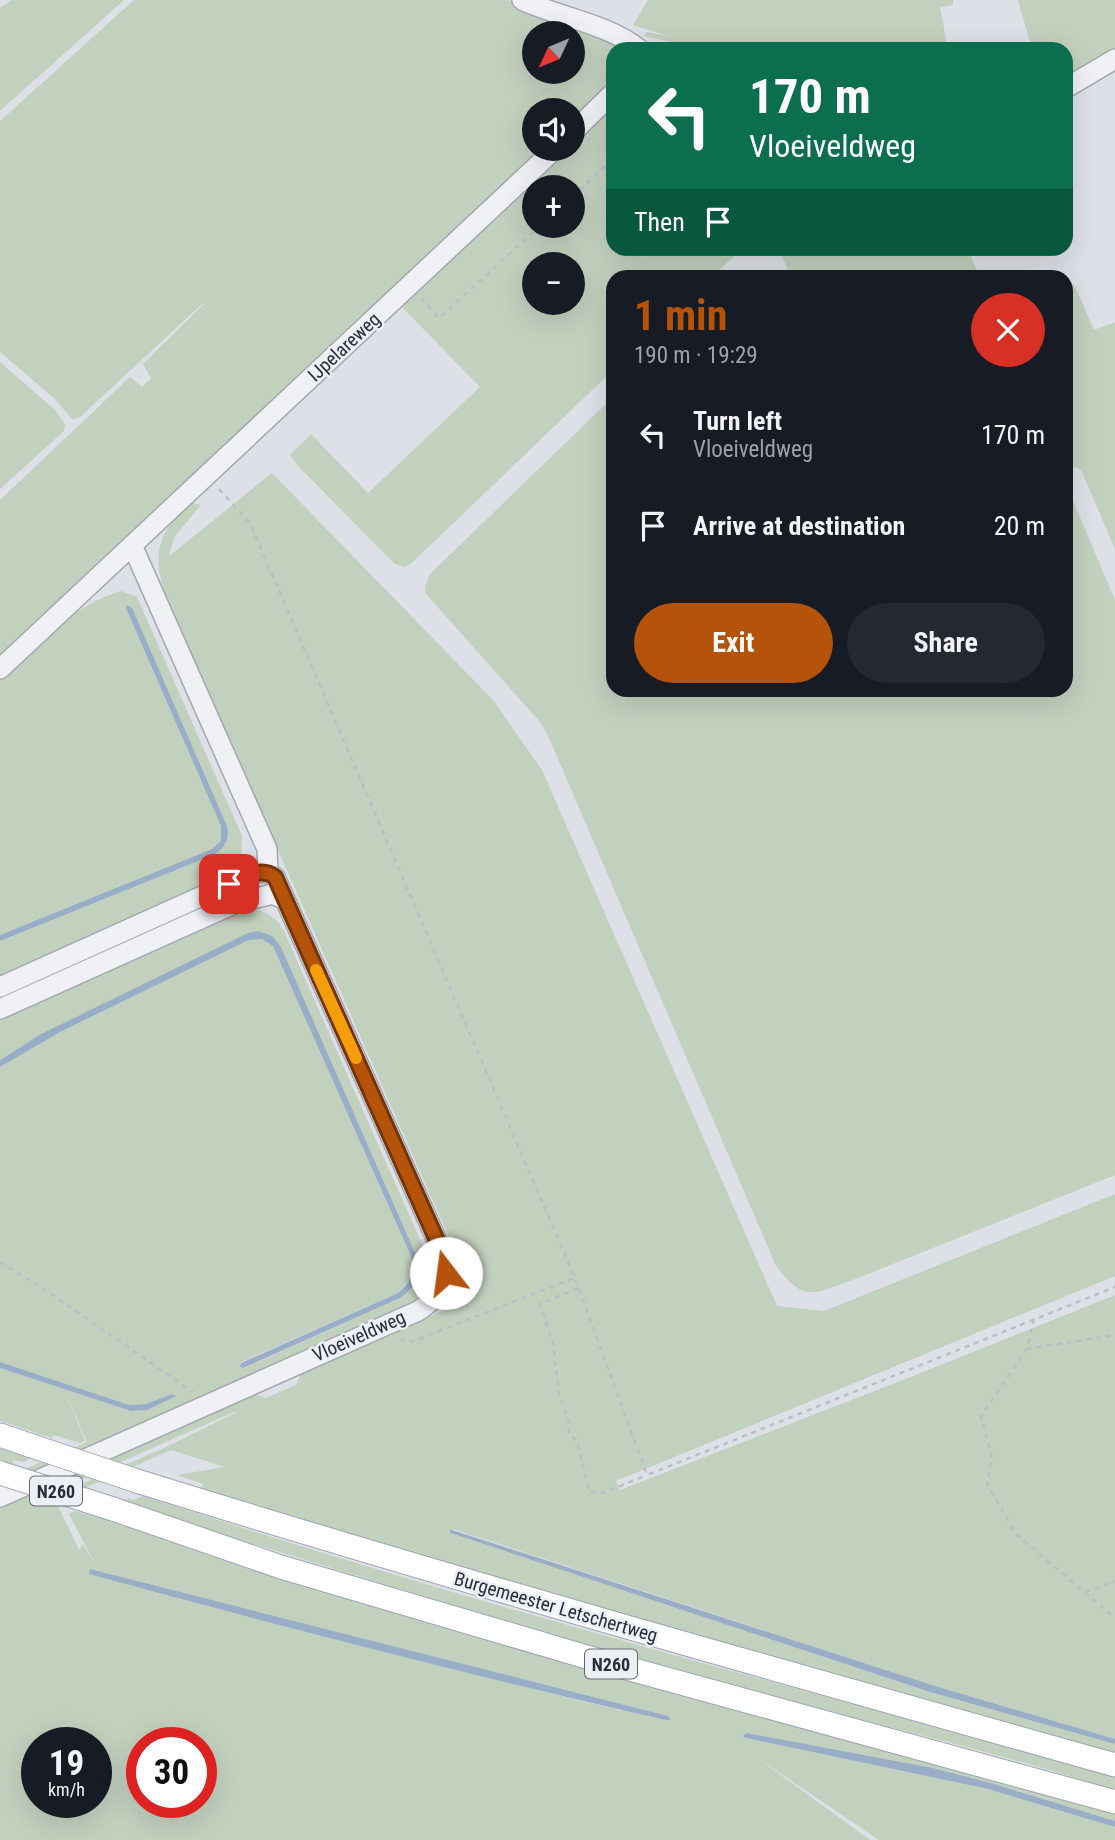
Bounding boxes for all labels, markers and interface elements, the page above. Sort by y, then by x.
north arrow [522,21,584,84]
map controls [522,21,585,315]
text: 170 m [749,68,871,125]
icon: left [634,70,725,161]
button: sound [522,98,585,161]
text: Vloeiveldweg [749,127,916,165]
button: + [522,175,585,238]
icon: arrive [699,203,737,241]
text: Then [634,207,685,237]
button: − [522,252,585,315]
text: 1 min [634,291,727,340]
button: close [971,293,1045,367]
street label: IJpelareweg [303,308,385,386]
text: 190 m · 19:29 [634,342,758,369]
text: Turn left [693,406,782,436]
icon: left [634,416,672,454]
text: 170 m [981,420,1045,450]
text: Vloeiveldweg [693,436,813,463]
icon: arrive [634,507,672,545]
text: Arrive at destination [693,511,905,541]
text: 20 m [994,511,1045,541]
button: Exit [634,603,833,683]
button: Share [847,603,1045,683]
pin [199,854,259,914]
icon: arrive [210,865,248,903]
position arrow [409,1236,483,1310]
street label: Vloeiveldweg [309,1305,409,1367]
road number: N260 [30,1476,82,1506]
street label: Burgemeester Letschertweg [452,1567,660,1647]
road number: N260 [585,1650,637,1679]
speed limit sign: 30 [126,1727,217,1818]
text: 19 [49,1743,84,1784]
text: km/h [48,1779,85,1800]

